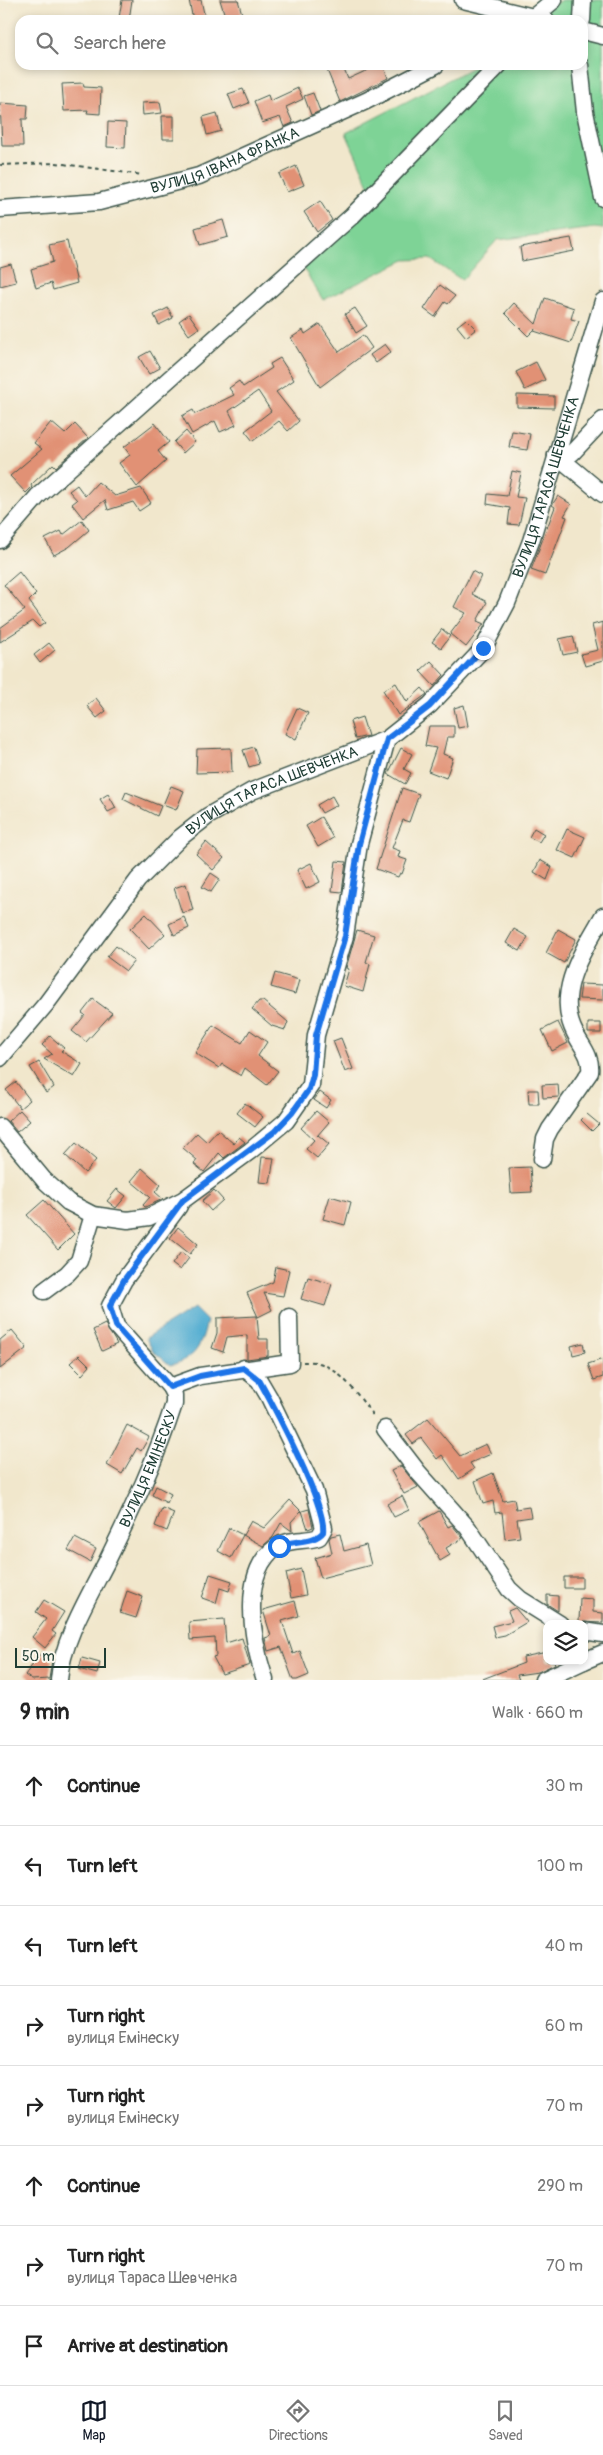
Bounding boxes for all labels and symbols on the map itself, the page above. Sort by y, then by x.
street label: ВУЛИЦЯ ІВАНА ФРАНКА [148,123,302,198]
street label: ВУЛИЦЯ ТАРАСА ШЕВЧЕНКА [508,394,583,580]
route end [472,637,495,660]
street label: ВУЛИЦЯ ТАРАСА ШЕВЧЕНКА [182,742,361,839]
street label: ВУЛИЦЯ ЕМІНЕСКУ [115,1408,181,1531]
route start [268,1535,291,1558]
scale bar [15,1645,106,1668]

